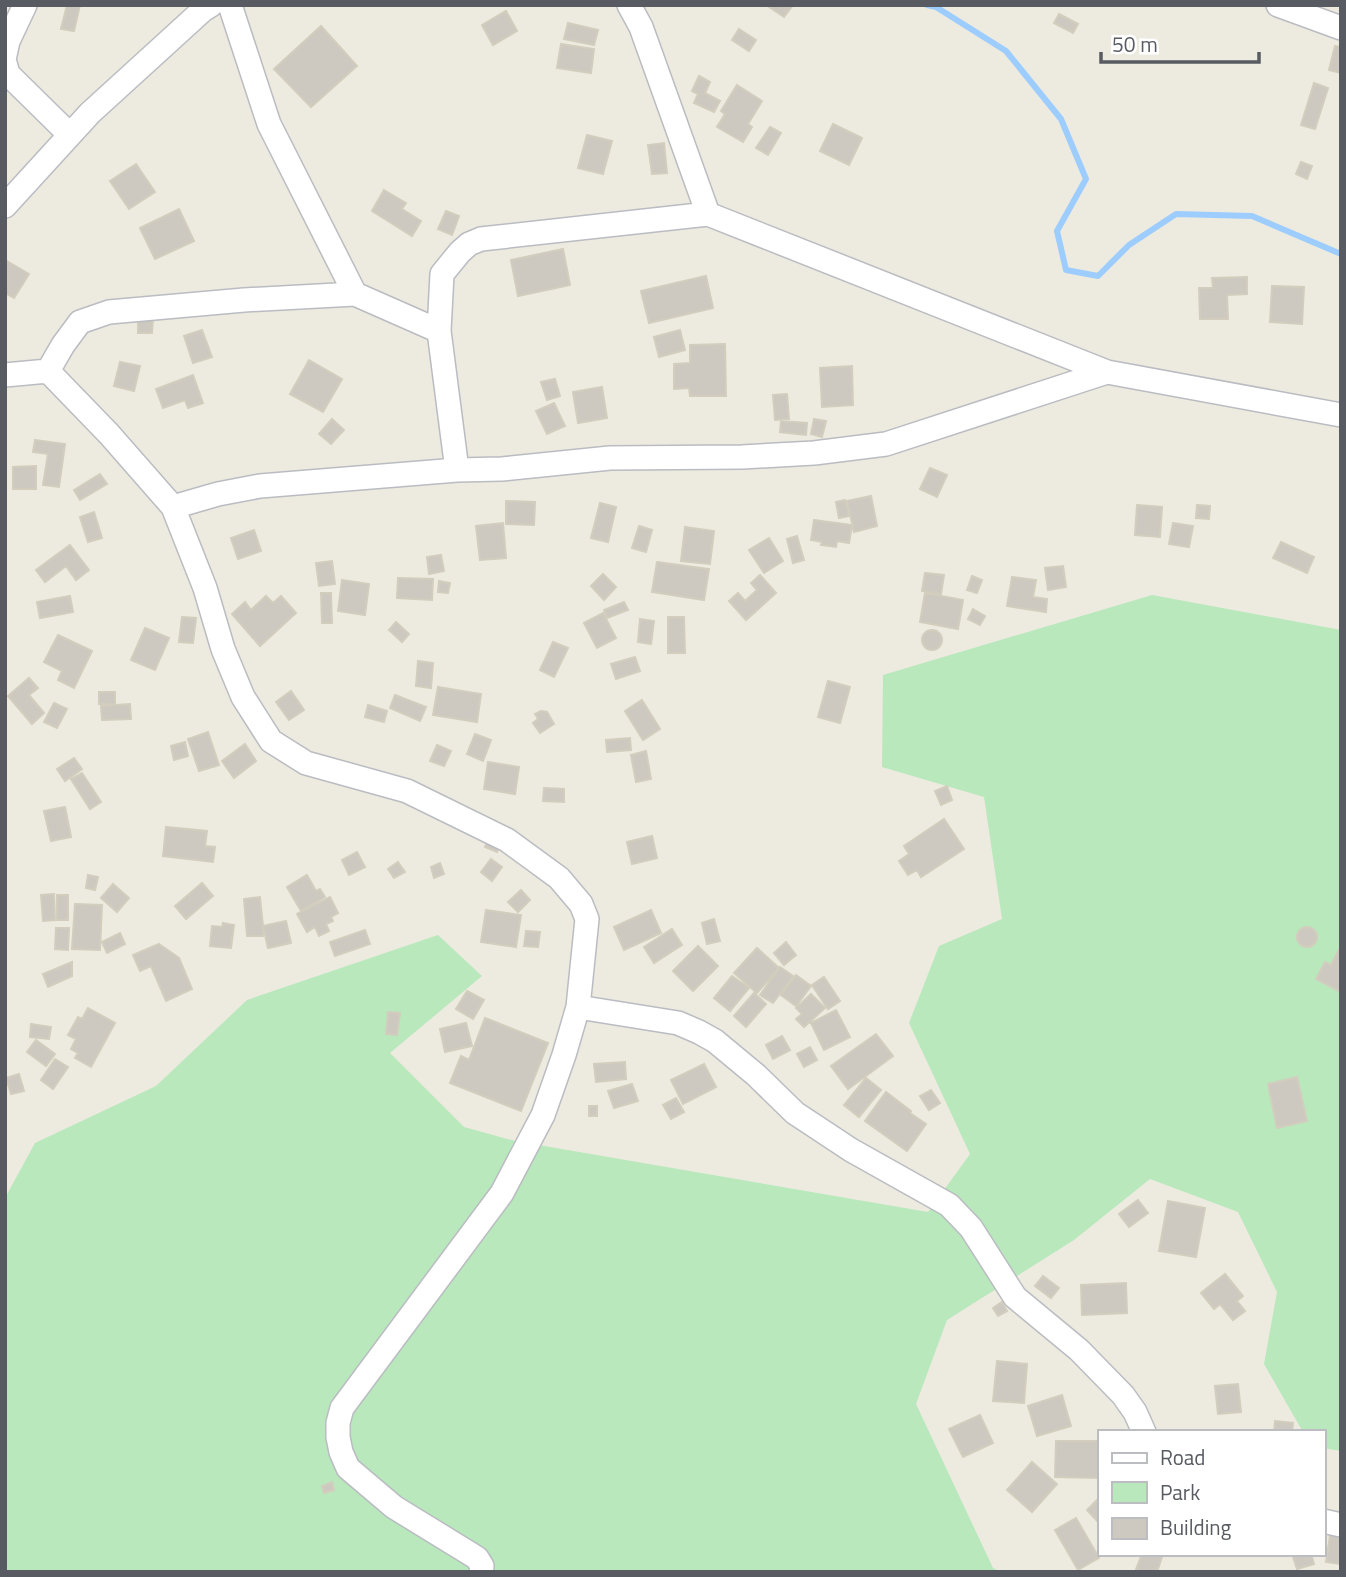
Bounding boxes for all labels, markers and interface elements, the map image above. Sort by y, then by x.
scale bar [1101,21,1258,65]
text: 50 m [1112,28,1158,60]
legend [1098,1430,1325,1556]
text: Road [1160,1441,1205,1473]
text: Park [1160,1476,1200,1508]
text: Building [1160,1511,1232,1543]

